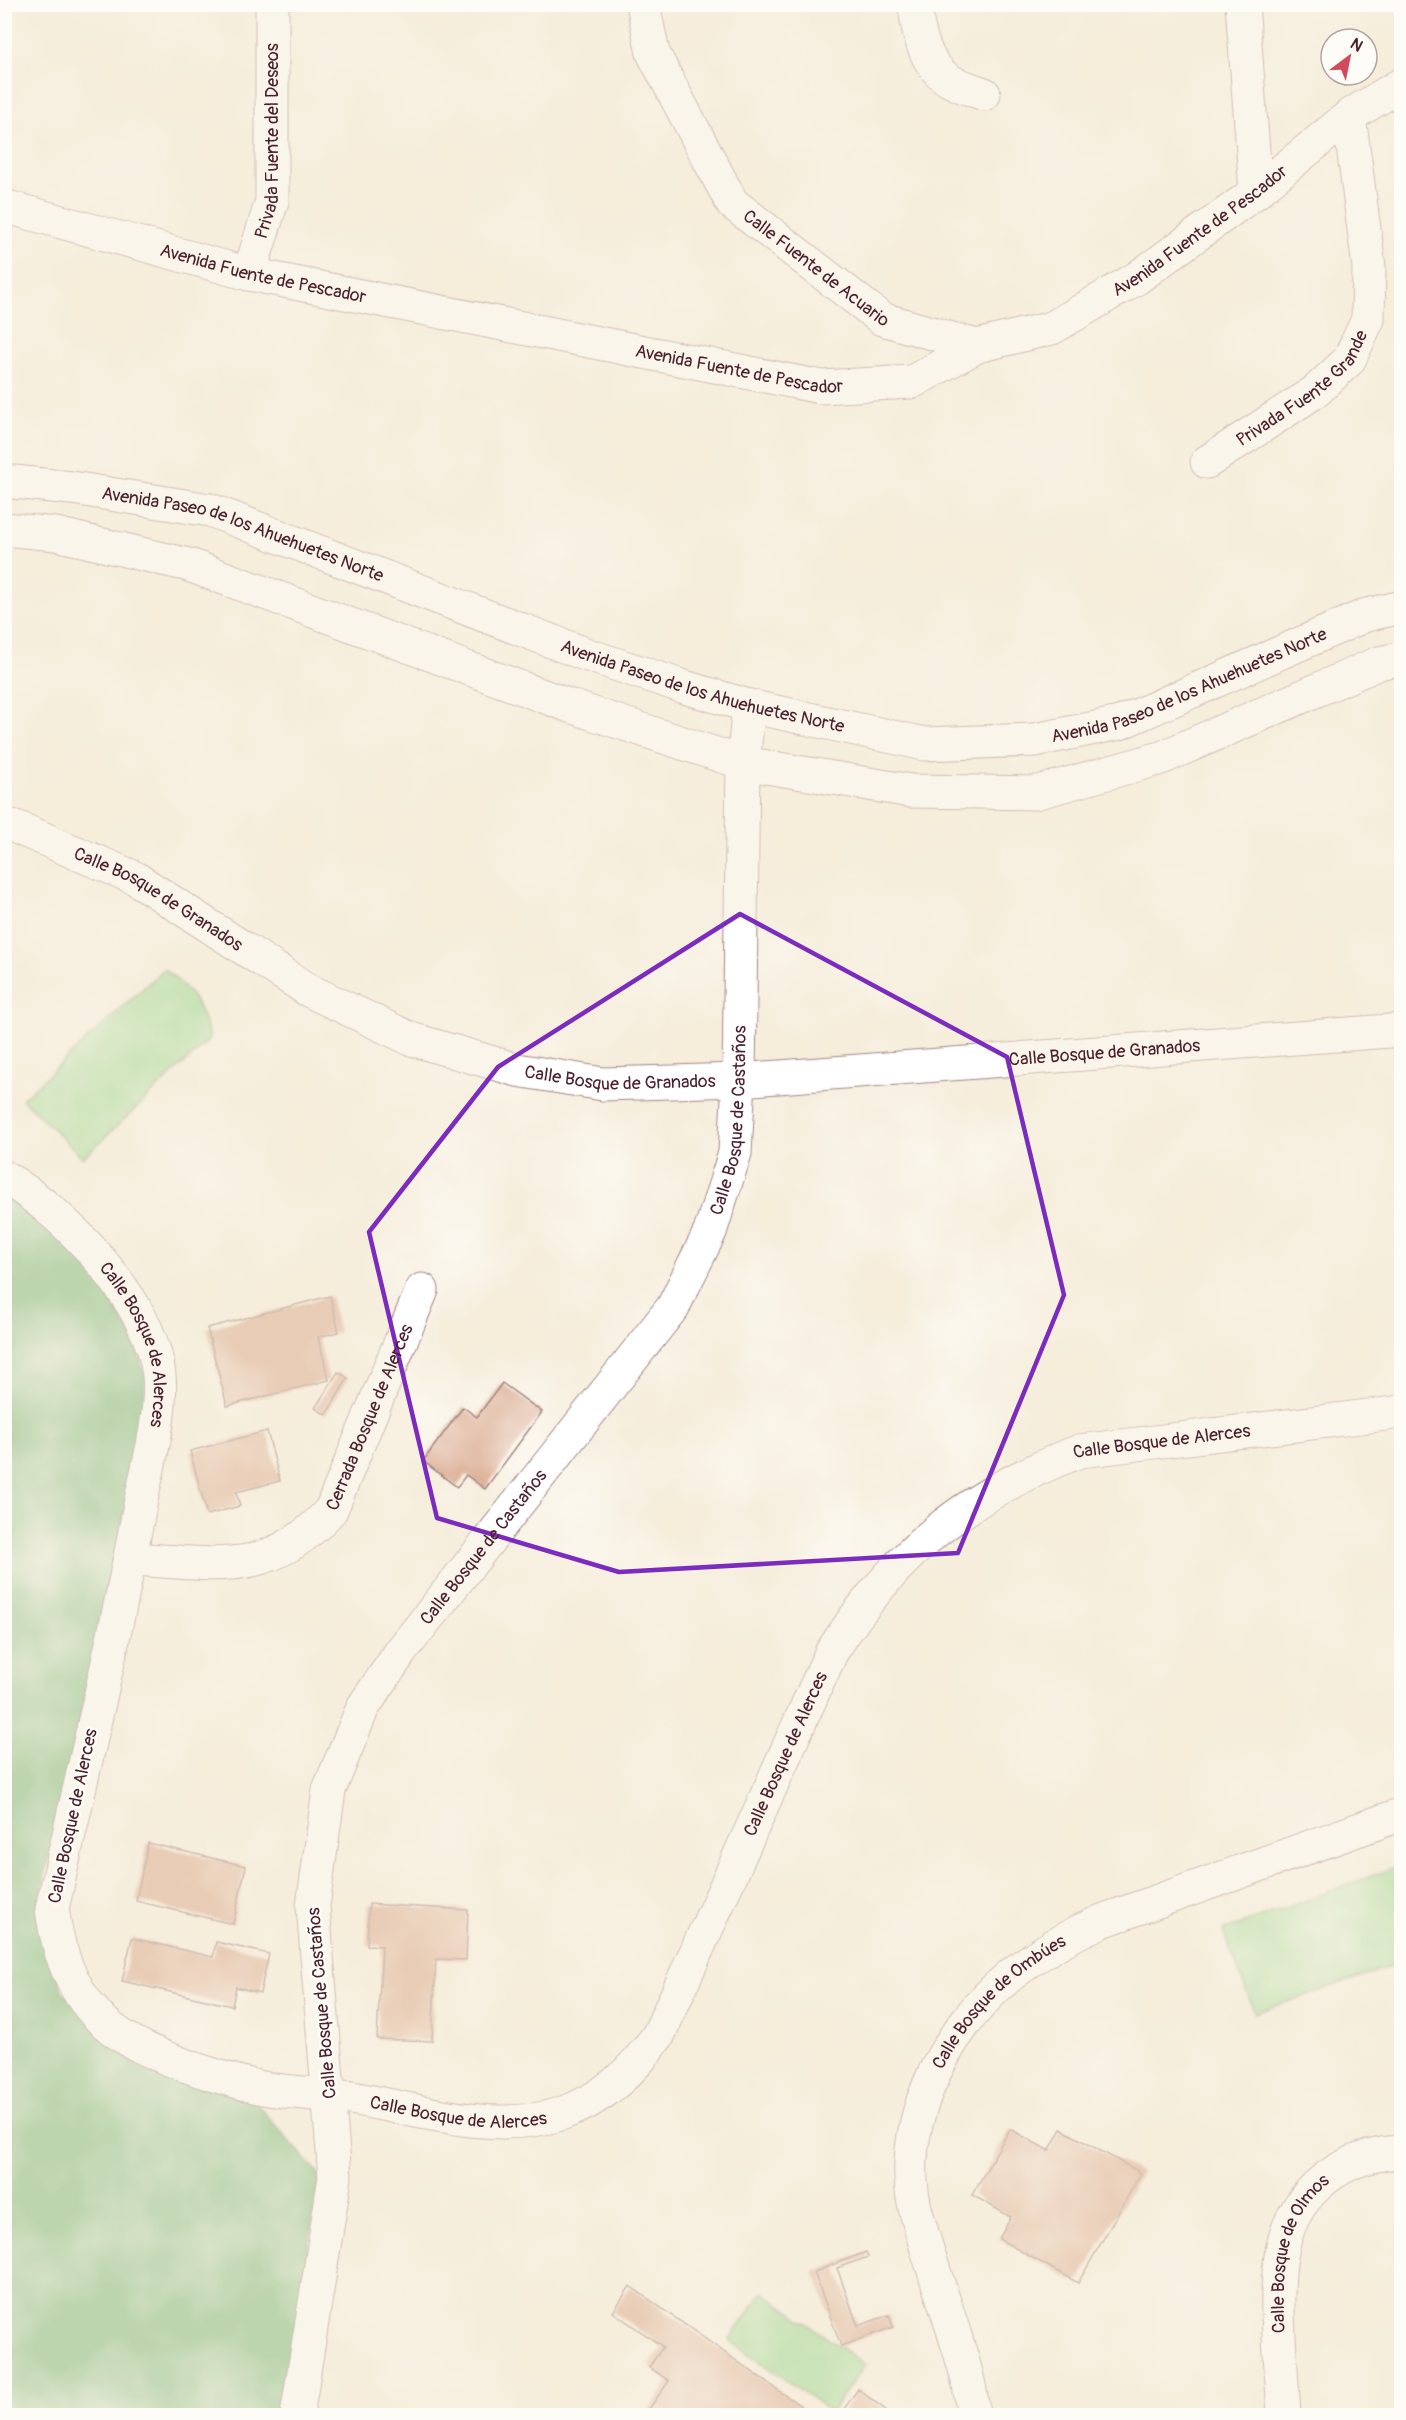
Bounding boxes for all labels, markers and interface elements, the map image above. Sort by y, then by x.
north arrow [1319,27,1379,87]
text: N [1347,34,1366,57]
street label: Privada Fuente del Deseos [249,43,284,242]
street label: Avenida Fuente de Pescador [1108,159,1292,302]
street label: Calle Fuente de Acuario [738,204,891,332]
street label: Avenida Fuente de Pescador [158,238,369,309]
street label: Privada Fuente Grande [1232,326,1373,451]
street label: Avenida Fuente de Pescador [634,339,844,399]
street label: Avenida Paseo de los Ahuehuetes Norte [100,481,387,587]
street label: Avenida Paseo de los Ahuehuetes Norte [1049,622,1330,748]
street label: Avenida Paseo de los Ahuehuetes Norte [557,634,847,738]
street label: Calle Bosque de Granados [70,842,247,956]
street label: Calle Bosque de Castaños [705,1025,751,1218]
street label: Calle Bosque de Granados [1008,1034,1201,1071]
street label: Calle Bosque de Granados [523,1060,716,1096]
street label: Calle Bosque de Alerces [95,1257,171,1429]
street label: Cerrada Bosque de Alerces [321,1320,418,1514]
street label: Calle Bosque de Alerces [1069,1419,1252,1464]
street label: Calle Bosque de Castaños [415,1465,552,1630]
street label: Calle Bosque de Alerces [738,1668,833,1840]
street label: Calle Bosque de Alerces [43,1727,103,1905]
street label: Calle Bosque de Castaños [302,1906,342,2100]
street label: Calle Bosque de Ombúes [927,1929,1070,2073]
street label: Calle Bosque de Alerces [368,2090,549,2134]
street label: Calle Bosque de Olmos [1266,2169,1334,2334]

